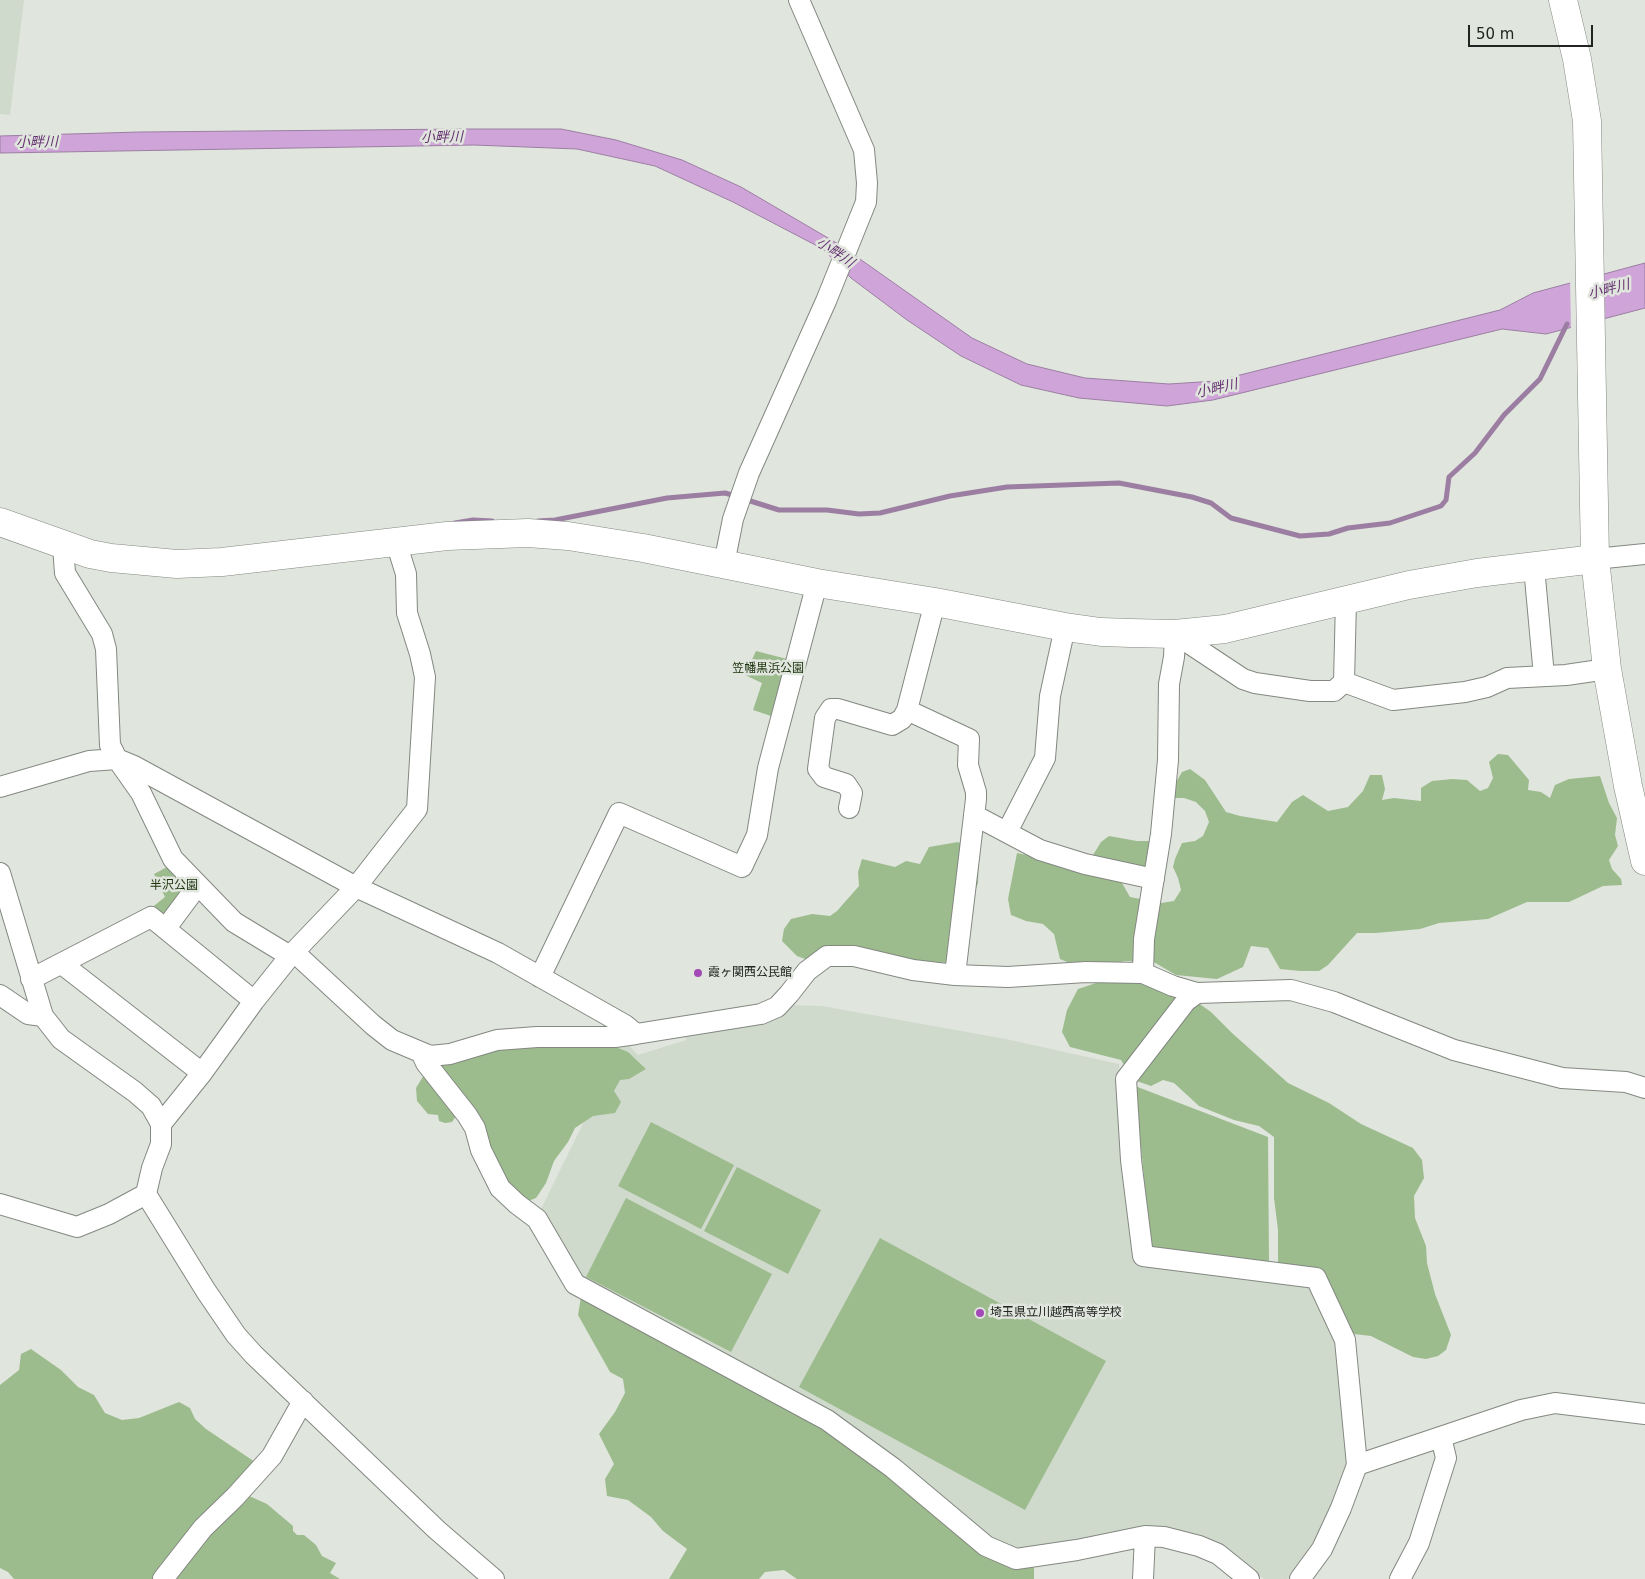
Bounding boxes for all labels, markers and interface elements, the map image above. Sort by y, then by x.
scale bar [1470,15,1595,47]
text: 50 m [1476,25,1514,43]
water label: 小畔川 [421,129,463,147]
water label: 小畔川 [16,134,58,152]
water label: 小畔川 [813,234,857,272]
water label: 小畔川 [1587,277,1631,303]
water label: 小畔川 [1195,376,1239,402]
park label: 笠幡黒浜公園 [732,662,804,676]
park label: 半沢公園 [150,879,198,893]
place label: 霞ヶ関西公民館 [708,966,792,980]
marker: 霞ヶ関西公民館 [692,967,704,979]
place label: 埼玉県立川越西高等学校 [990,1306,1122,1320]
marker: 埼玉県立川越西高等学校 [974,1307,986,1319]

